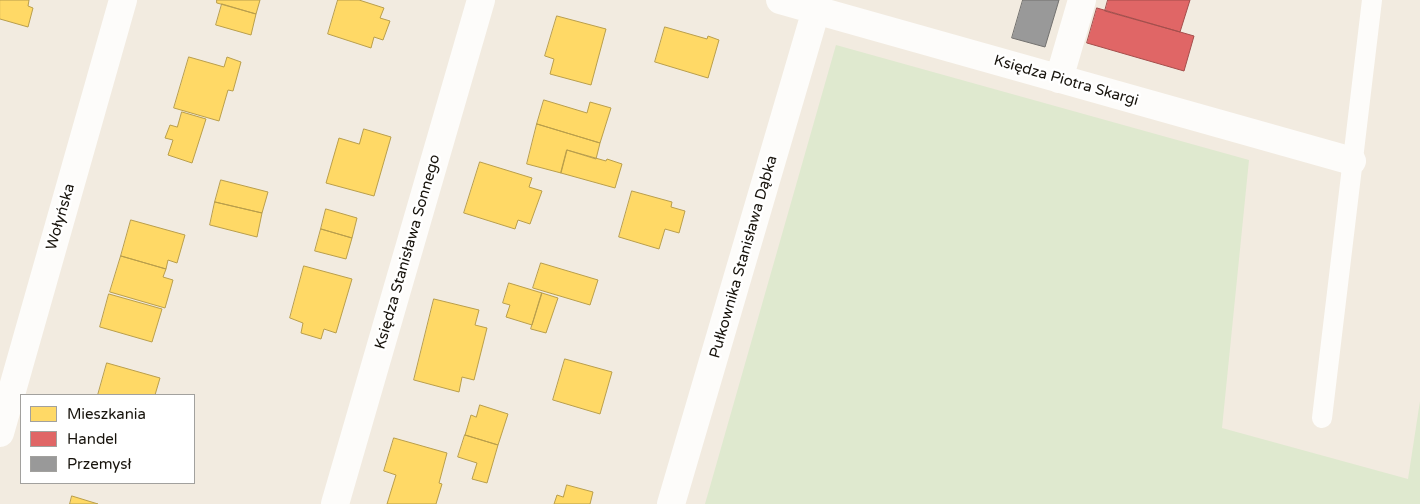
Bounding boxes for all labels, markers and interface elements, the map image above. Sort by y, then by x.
street label: Księdza Piotra Skargi [992,52,1140,110]
street label: Księdza Stanisława Sonnego [372,152,444,352]
street label: Pułkownika Stanisława Dąbka [706,154,782,360]
street label: Wołyńska [43,182,79,252]
legend [20,394,195,484]
text: Mieszkania [67,405,146,423]
text: Handel [67,430,118,448]
text: Przemysł [67,455,131,473]

